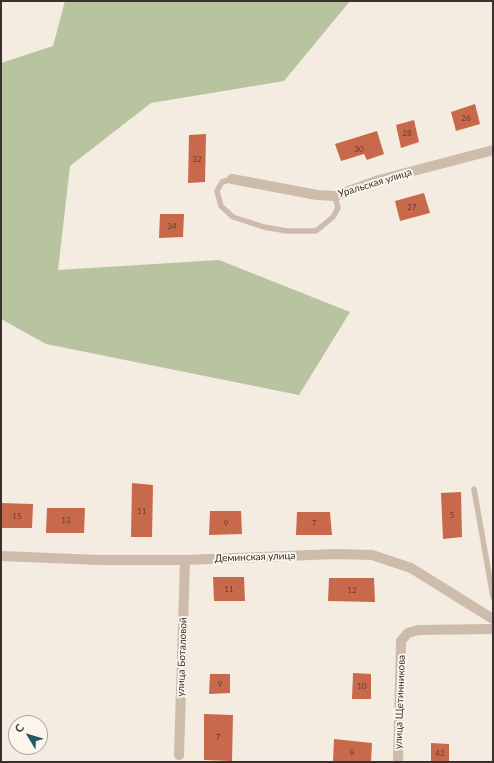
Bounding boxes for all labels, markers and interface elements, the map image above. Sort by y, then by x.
house number: 26 [461,113,471,123]
house number: 28 [402,128,412,138]
house number: 30 [354,144,364,154]
house number: 32 [192,154,202,164]
street label: Уральская улица [337,166,413,200]
house number: 27 [407,202,417,212]
house number: 34 [167,221,177,231]
house number: 11 [137,506,147,516]
house number: 5 [450,510,454,520]
house number: 15 [12,511,22,521]
house number: 13 [61,515,71,525]
house number: 9 [224,518,228,528]
house number: 7 [312,518,316,528]
street label: Деминская улица [214,550,296,564]
house number: 11 [224,584,234,594]
house number: 12 [347,585,357,595]
street label: улица Боталовой [175,617,189,697]
street label: улица Щетинникова [392,655,408,749]
house number: 9 [218,679,222,689]
house number: 10 [357,681,367,691]
north arrow [8,715,48,755]
text: С [12,721,26,735]
house number: 7 [216,732,220,742]
house number: 8 [350,747,354,757]
house number: 42 [435,748,445,758]

